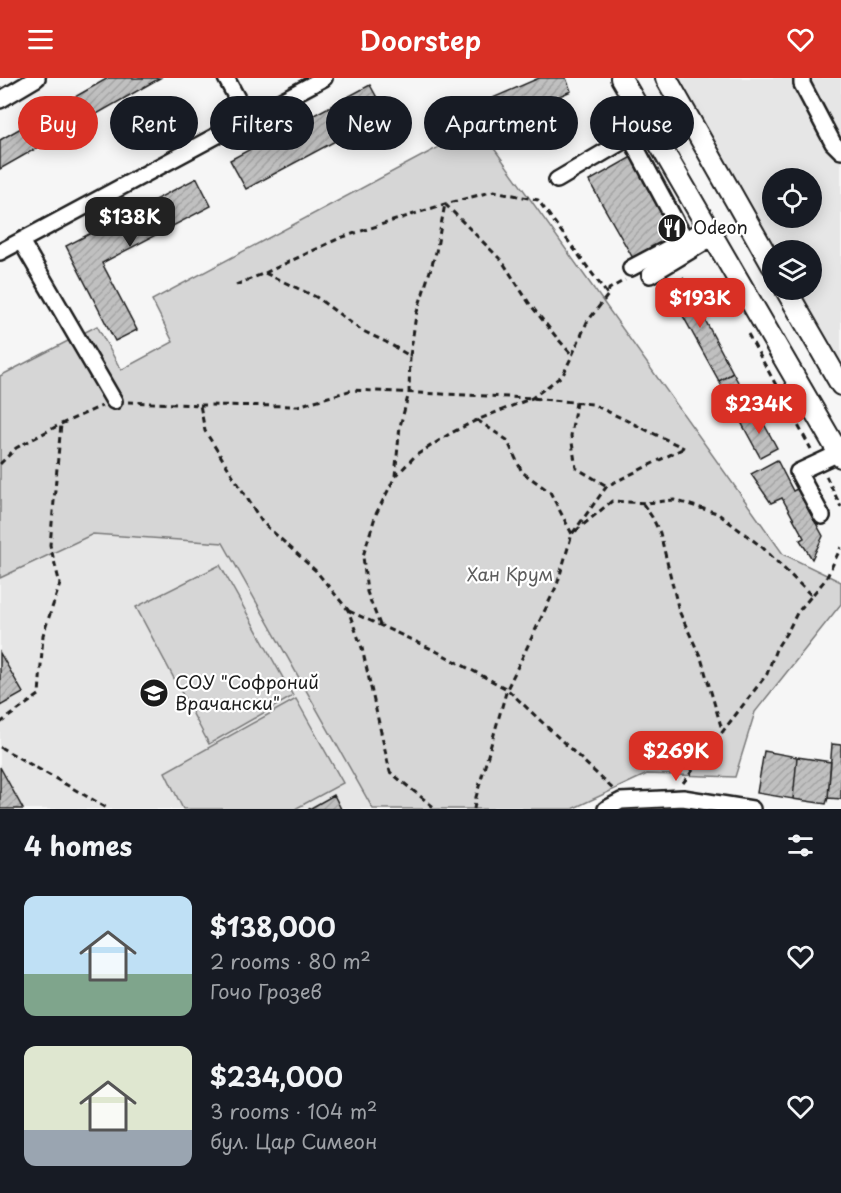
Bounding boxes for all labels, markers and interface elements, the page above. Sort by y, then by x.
text: Doorstep [360,19,481,60]
icon: menu [24,23,57,56]
icon: heart [784,23,817,56]
chip: Buy [18,96,98,150]
chip: Rent [110,96,198,150]
chip: Filters [210,96,314,150]
chip: New [326,96,412,150]
chip: Apartment [424,96,578,150]
chip: House [590,96,694,150]
map controls [762,168,822,300]
button: locate [762,168,822,228]
pin: $138K [88,197,172,248]
text: $138K [99,201,161,231]
restaurant icon: Odeon [656,212,688,244]
place label: Odeon [693,213,748,240]
button: layers [762,240,822,300]
pin: $193K [658,278,742,329]
text: $193K [669,282,731,312]
pin: $234K [717,384,801,435]
text: $234K [725,388,793,418]
park label: Хан Крум [467,560,553,587]
place label: СОУ "Софроний Врачански" [175,668,319,716]
school or university icon: СОУ "Софроний Врачански" [138,677,170,709]
pin: $269K [634,731,718,782]
text: $269K [643,735,709,765]
text: 4 homes [24,826,132,865]
icon: filters [784,829,817,862]
text: $138,000 [210,907,336,946]
icon: home [72,920,144,992]
icon: heart [784,940,817,973]
text: 2 rooms · 80 m² [210,946,371,976]
text: Гочо Грозев [210,976,322,1006]
text: $234,000 [210,1057,343,1096]
icon: home [72,1070,144,1142]
icon: heart [784,1090,817,1123]
text: 3 rooms · 104 m² [210,1096,377,1126]
text: бул. Цар Симеон [210,1126,377,1156]

